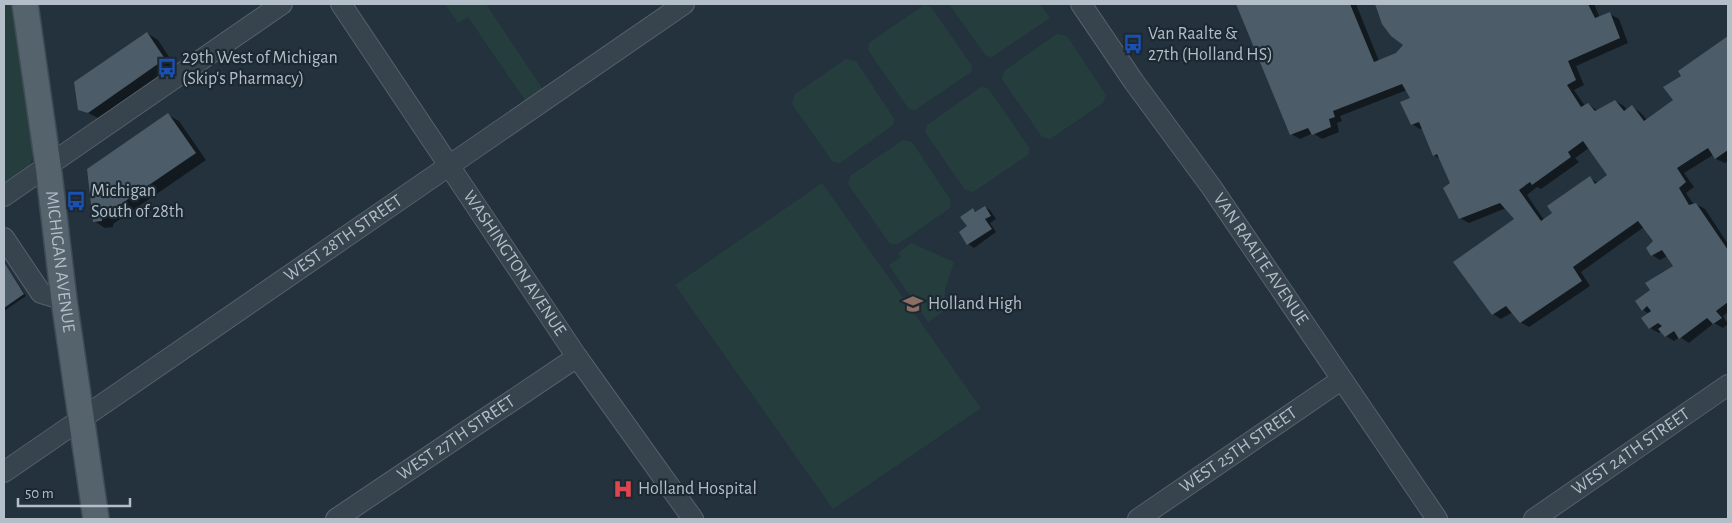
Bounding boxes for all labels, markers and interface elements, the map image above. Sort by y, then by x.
place label: Van Raalte & 27th (Holland HS) [1148,25,1273,64]
bus stop icon: Van Raalte & 27th (Holland HS) [1122,33,1144,55]
place label: 29th West of Michigan (Skip's Pharmacy) [182,49,338,88]
bus stop icon: 29th West of Michigan (Skip's Pharmacy) [156,57,178,79]
place label: Michigan South of 28th [91,182,184,221]
street label: WASHINGTON AVENUE [460,188,569,340]
street label: MICHIGAN AVENUE [42,190,78,334]
bus stop icon: Michigan South of 28th [65,190,87,212]
street label: VAN RAALTE AVENUE [1210,190,1311,328]
street label: WEST 28TH STREET [281,192,406,285]
school or university icon: Holland High [902,293,924,315]
place label: Holland High [928,295,1022,313]
street label: WEST 27TH STREET [394,392,519,484]
street label: WEST 25TH STREET [1177,404,1301,496]
street label: WEST 24TH STREET [1569,405,1694,499]
scale bar [18,476,130,508]
hospital icon: Holland Hospital [612,478,634,500]
place label: Holland Hospital [638,480,757,498]
text: 50 m [25,486,54,501]

